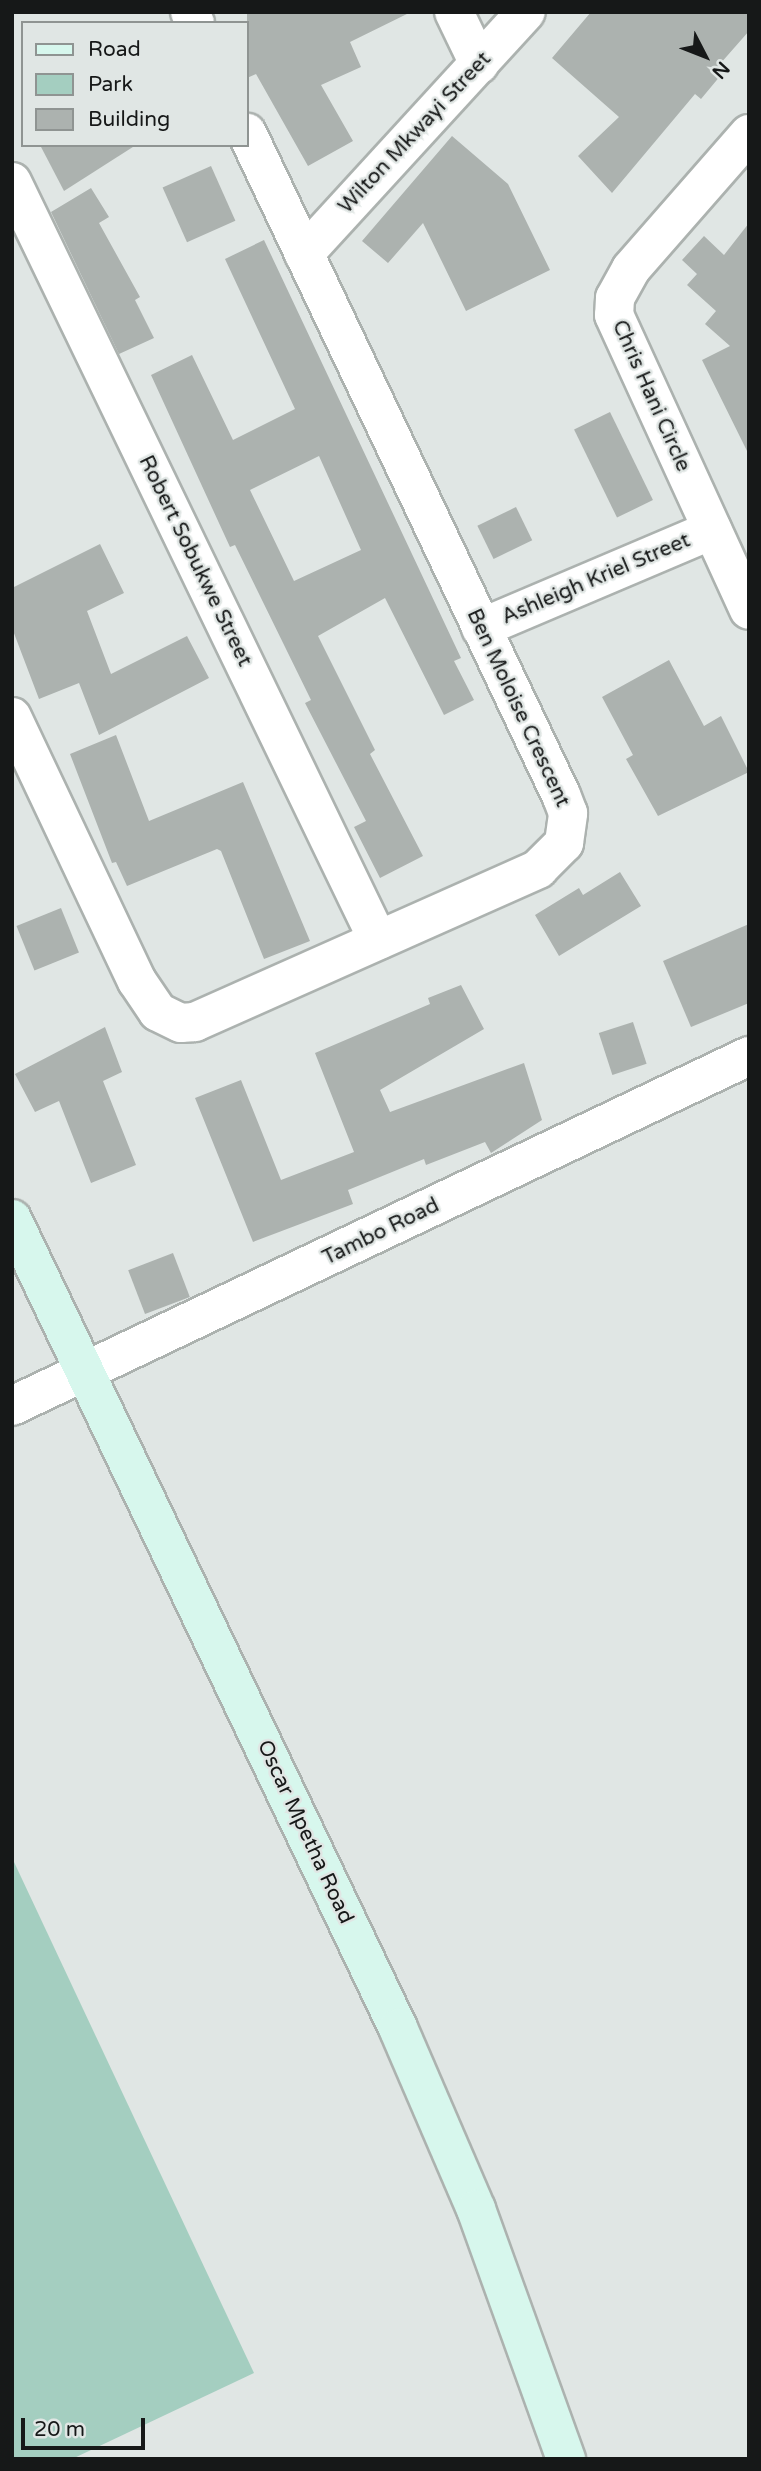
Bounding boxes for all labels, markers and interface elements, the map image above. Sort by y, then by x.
legend [21,21,248,147]
north arrow [670,21,740,91]
text: Road [88,37,141,62]
street label: Wilton Mkwayi Street [333,47,497,219]
text: N [707,57,734,83]
text: Park [88,72,133,97]
text: Building [88,107,170,132]
street label: Chris Hani Circle [606,316,696,476]
street label: Robert Sobukwe Street [133,451,257,671]
street label: Ashleigh Kriel Street [498,528,694,630]
street label: Ben Moloise Crescent [461,605,575,811]
street label: Tambo Road [319,1193,443,1271]
street label: Oscar Mpetha Road [251,1736,359,1928]
scale bar [24,2404,149,2448]
text: 20 m [34,2417,85,2442]

